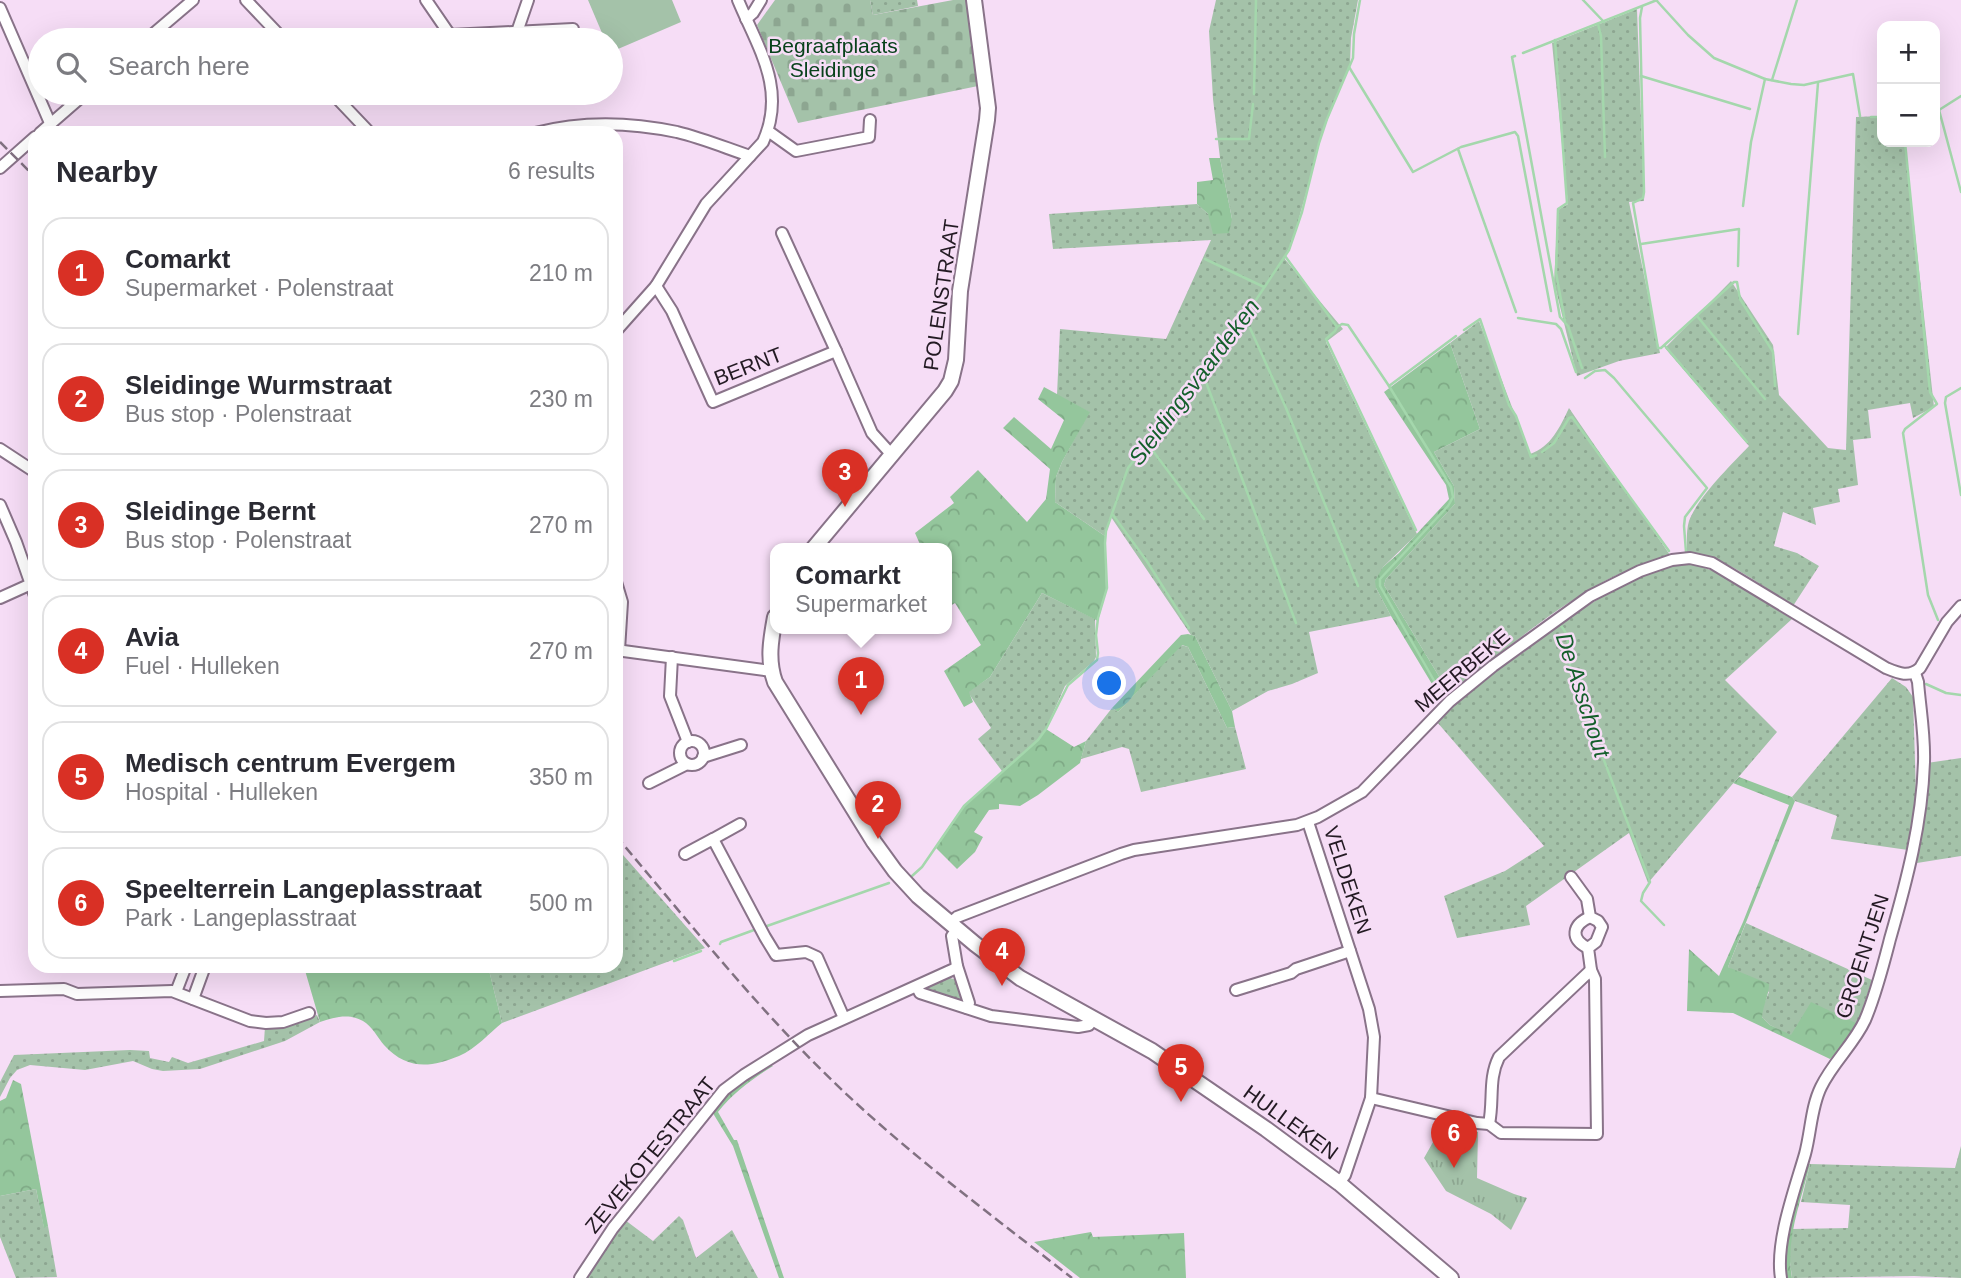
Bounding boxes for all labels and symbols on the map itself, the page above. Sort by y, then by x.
park label: Begraafplaats Sleidinge [768,34,898,81]
street label: POLENSTRAAT [919,218,963,372]
water label: Sleidingsvaardeken [1123,294,1265,470]
street label: BERNT [711,342,785,389]
pin: 3 [822,449,868,507]
street label: MEERBEKE [1410,624,1514,716]
water label: De Asschout [1551,629,1616,762]
pin: 1 [838,657,884,715]
your location [1092,666,1126,700]
pin: 2 [855,781,901,839]
street label: VELDEKEN [1320,823,1376,937]
street label: GROENTJEN [1831,891,1893,1021]
pin: 4 [979,928,1025,986]
pin: 5 [1158,1044,1204,1102]
street label: ZEVEKOTESTRAAT [580,1073,720,1237]
street label: HULLEKEN [1239,1080,1343,1164]
pin: 6 [1431,1110,1477,1168]

